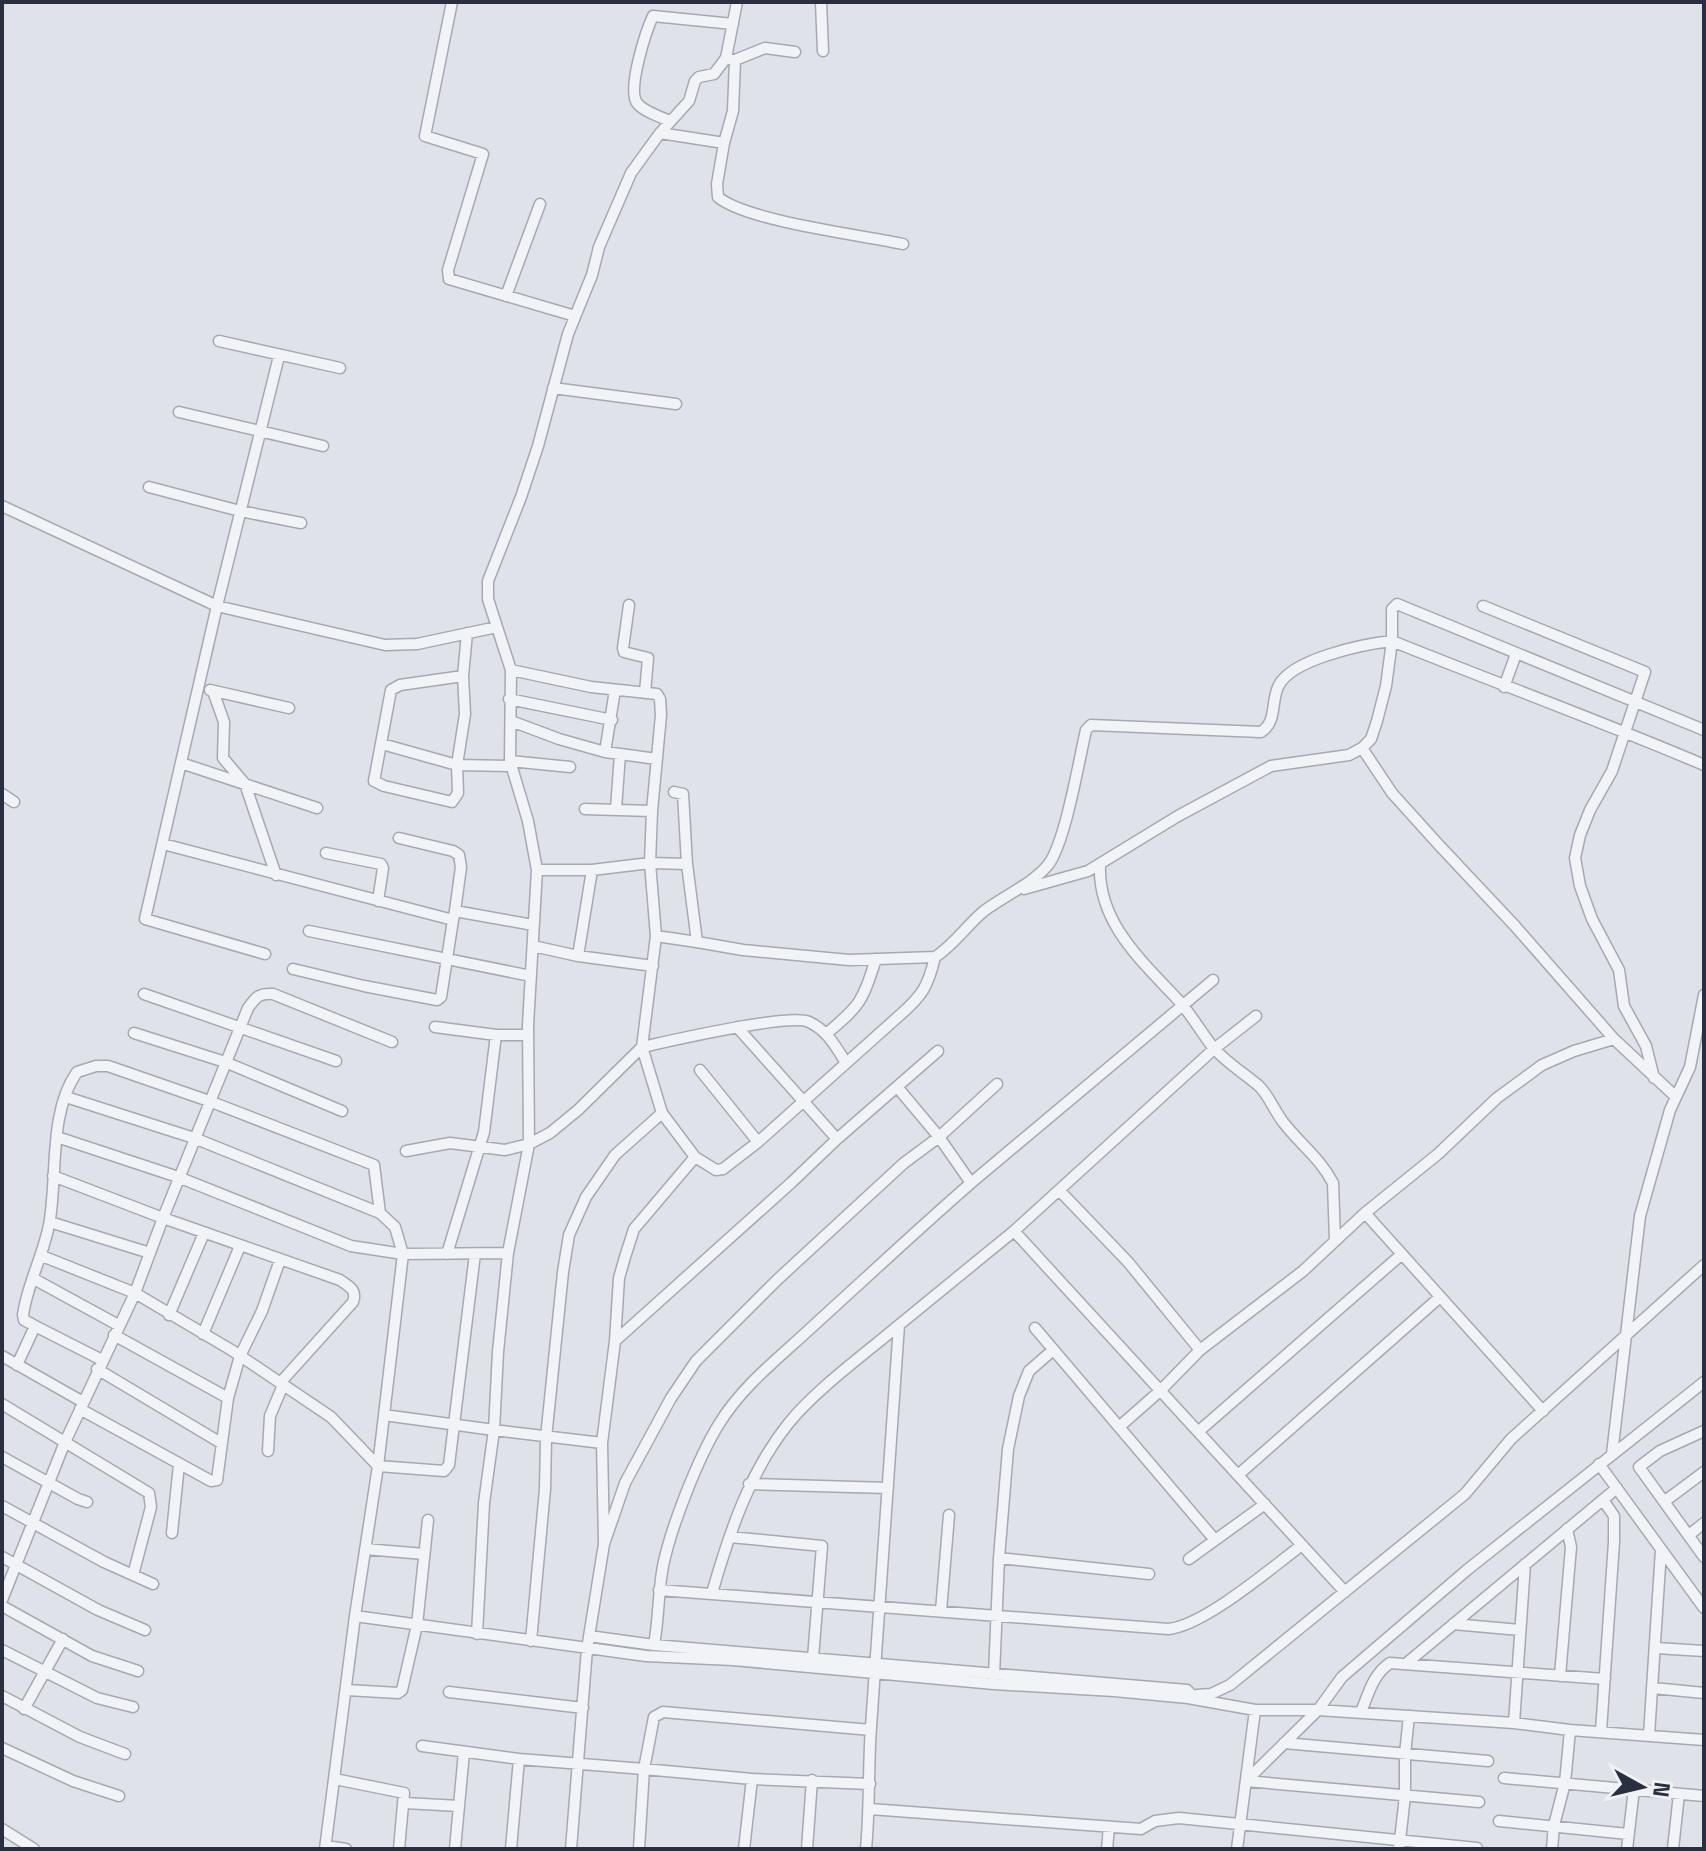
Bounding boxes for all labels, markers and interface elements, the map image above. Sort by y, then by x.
north arrow [1602,1747,1682,1827]
text: N [1647,1781,1677,1799]

